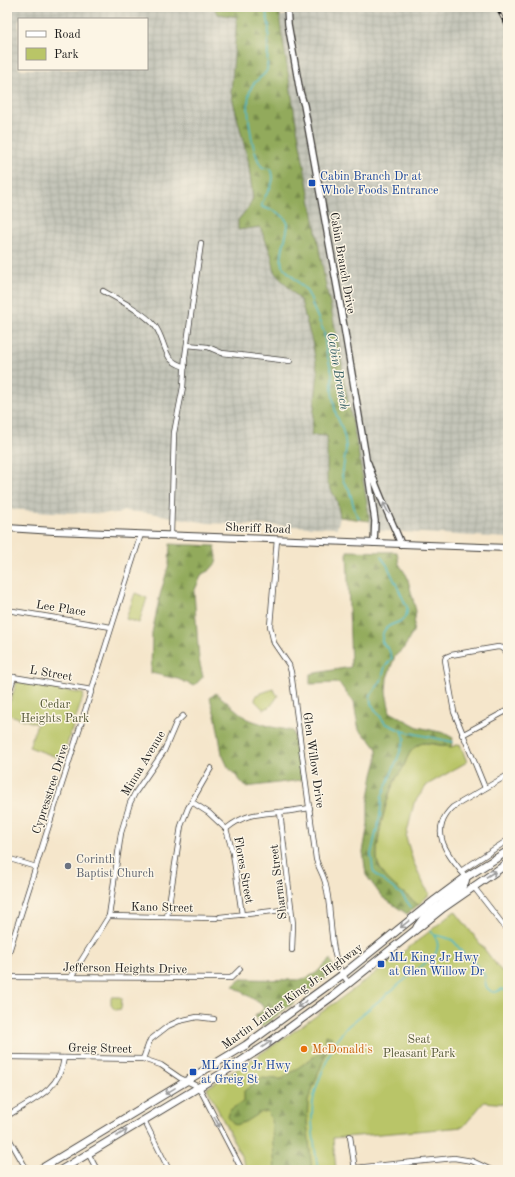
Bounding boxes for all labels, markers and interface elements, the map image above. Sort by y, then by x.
legend [18,18,148,70]
text: Road [54,29,81,41]
text: Park [54,49,79,61]
place label: Cabin Branch Dr at Whole Foods Entrance [320,171,439,197]
marker: Cabin Branch Dr at Whole Foods Entrance [307,178,317,188]
street label: Cabin Branch Drive [327,212,357,315]
water label: Cabin Branch [324,331,351,411]
one-way arrow [382,502,389,514]
street label: Sheriff Road [225,522,291,536]
street label: Lee Place [35,599,87,619]
street label: L Street [29,664,73,684]
park label: Cedar Heights Park [21,699,89,725]
street label: Glen Willow Drive [300,712,326,809]
street label: Minna Avenue [120,728,168,798]
street label: Cypresstree Drive [31,742,71,836]
street label: Flores Street [231,836,255,905]
street label: Sharma Street [268,844,290,920]
place label: Corinth Baptist Church [76,854,155,880]
marker: Corinth Baptist Church [63,861,73,871]
one-way arrow [485,870,496,879]
street label: Kano Street [131,901,193,915]
one-way arrow [399,920,410,929]
street label: Martin Luther King Jr. Highway [220,941,366,1052]
place label: ML King Jr Hwy at Glen Willow Dr [389,952,485,978]
marker: ML King Jr Hwy at Glen Willow Dr [376,959,386,969]
street label: Jefferson Heights Drive [63,962,188,976]
one-way arrow [297,1000,308,1009]
park label: Seat Pleasant Park [383,1034,455,1060]
one-way arrow [261,1040,272,1048]
street label: Greig Street [68,1042,132,1056]
marker: McDonald's [299,1044,309,1054]
place label: McDonald's [312,1044,373,1056]
place label: ML King Jr Hwy at Greig St [201,1060,292,1086]
marker: ML King Jr Hwy at Greig St [188,1067,198,1077]
one-way arrow [164,1087,176,1095]
one-way arrow [213,1116,221,1128]
one-way arrow [116,1129,128,1137]

